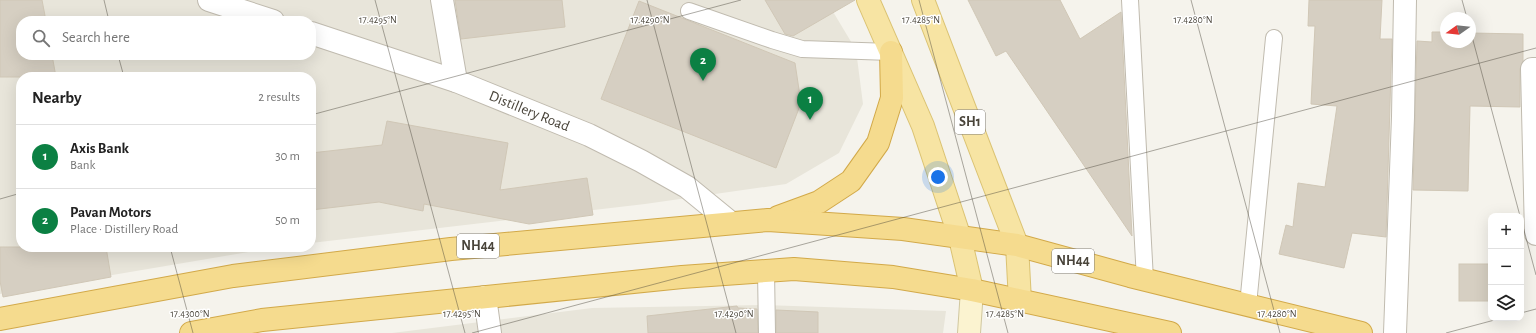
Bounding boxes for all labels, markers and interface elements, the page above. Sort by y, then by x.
north arrow [1440,12,1476,48]
text: 17.4295°N [359,15,397,25]
text: 17.4290°N [631,15,670,25]
text: 17.4285°N [902,15,940,25]
text: 17.4280°N [1173,15,1213,25]
search box [16,16,316,60]
icon: search [30,27,52,49]
text: Search here [62,30,130,45]
pin: 2 [690,48,716,81]
pin: 1 [797,87,823,120]
street label: Distillery Road [487,88,572,134]
text: Nearby [32,89,82,106]
text: 2 results [258,91,300,104]
road number: SH1 [955,110,985,134]
text: Axis Bank [70,141,129,156]
text: 1 [43,150,47,163]
text: 30 m [275,150,300,163]
text: Bank [70,159,96,172]
your location [928,167,948,187]
text: Pavan Motors [70,205,151,220]
map controls [1488,213,1524,321]
button: + [1488,213,1524,249]
text: 2 [42,214,48,227]
text: 50 m [275,214,300,227]
text: Place · Distillery Road [70,223,178,236]
road number: NH44 [457,234,499,258]
road number: NH44 [1052,249,1094,273]
button: − [1488,249,1524,285]
button: layers [1488,285,1524,321]
text: 17.4300°N [170,309,210,319]
text: 17.4295°N [443,309,481,319]
text: 17.4290°N [715,309,754,319]
text: 17.4285°N [986,309,1024,319]
text: 17.4280°N [1257,309,1297,319]

